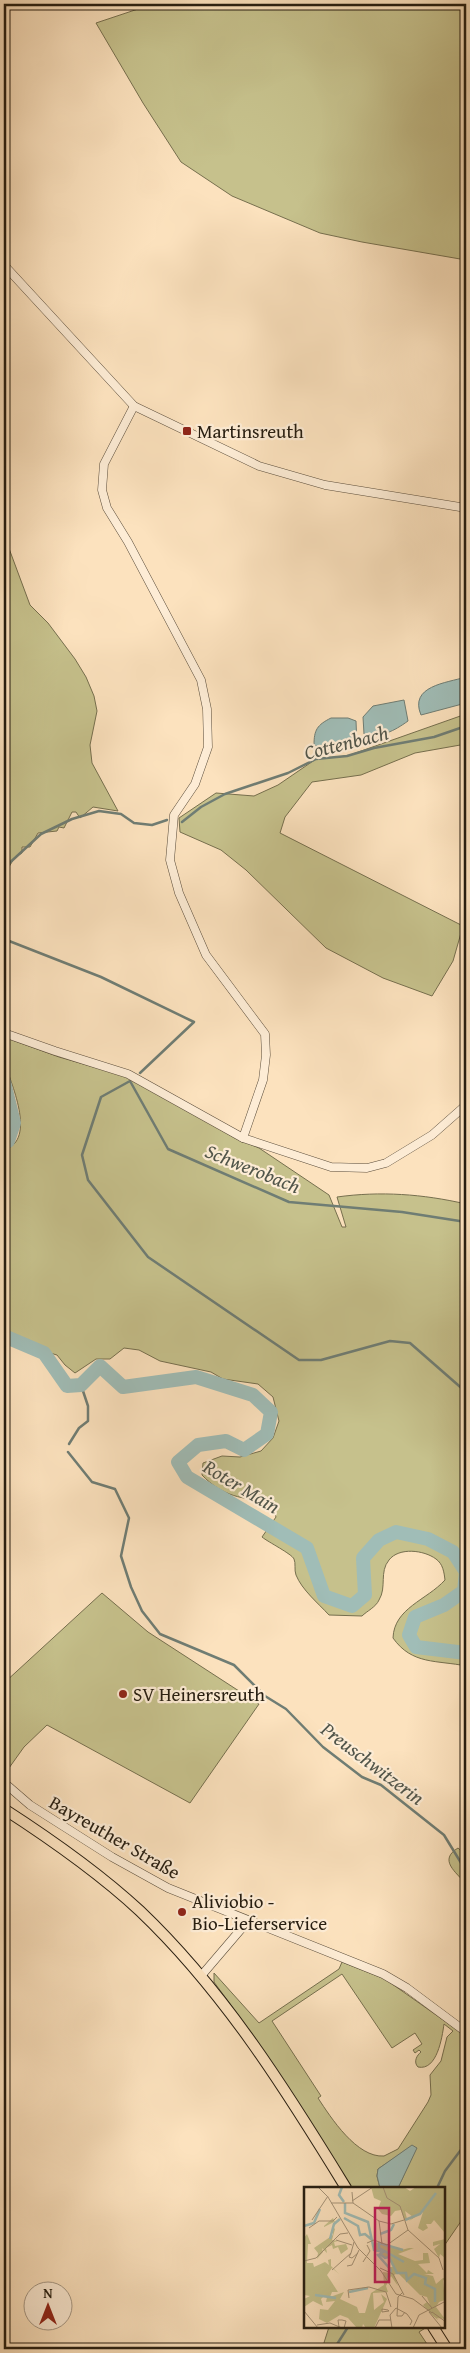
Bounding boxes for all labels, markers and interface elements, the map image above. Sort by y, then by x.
place label: Martinsreuth [197,417,304,445]
marker: Martinsreuth [181,425,193,437]
water label: Cottenbach [301,718,391,766]
water label: Schwerobach [201,1136,305,1200]
water label: Roter Main [197,1451,286,1520]
place label: SV Heinersreuth [133,1680,265,1708]
marker: SV Heinersreuth [117,1688,129,1700]
water label: Preuschwitzerin [314,1714,431,1812]
street label: Bayreuther Straße [44,1788,186,1886]
place label: Aliviobio - Bio-Lieferservice [192,1887,327,1937]
marker: Aliviobio - Bio-Lieferservice [176,1906,188,1918]
inset map [304,2187,445,2328]
north arrow [22,2280,72,2330]
text: N [43,2283,53,2303]

